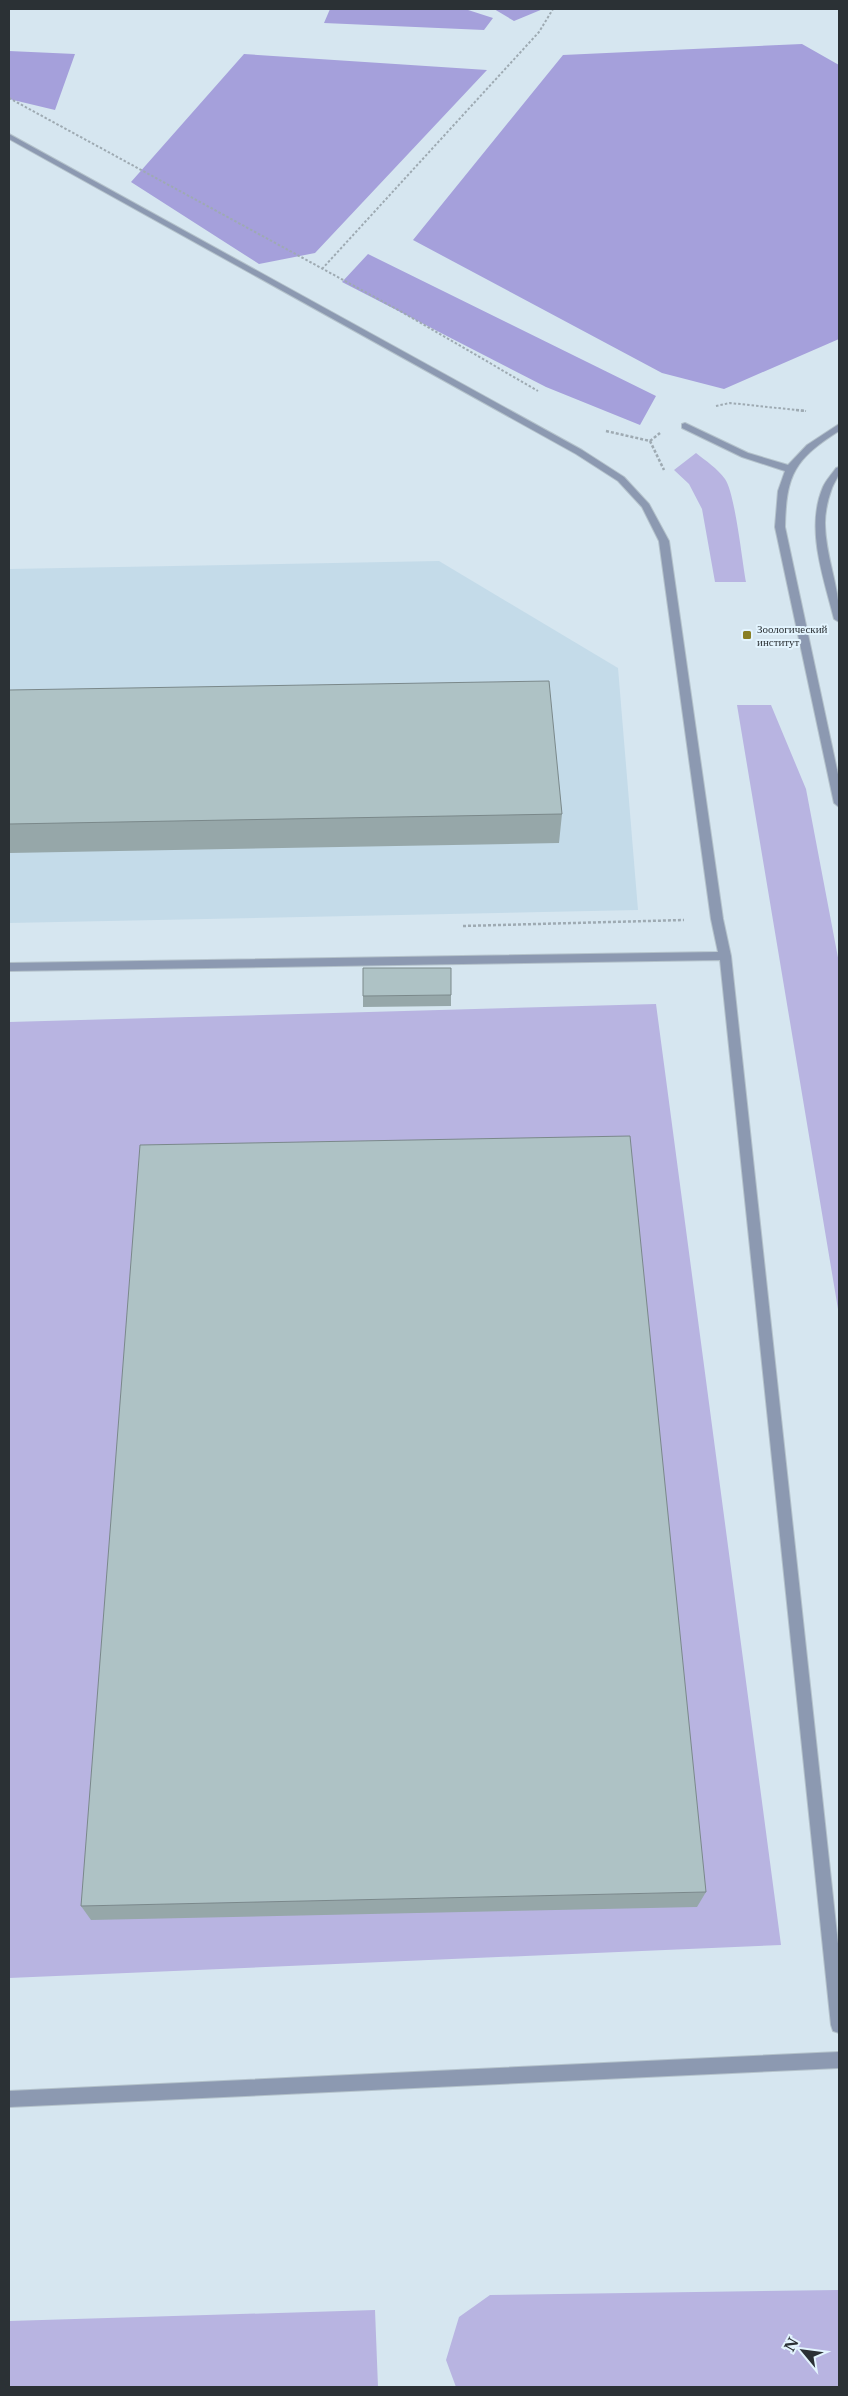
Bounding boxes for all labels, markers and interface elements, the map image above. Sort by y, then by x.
place label: Зоологический институт [757,622,828,649]
marker: Зоологический институт [741,629,753,641]
north arrow [778,2326,828,2376]
text: N [781,2335,803,2355]

